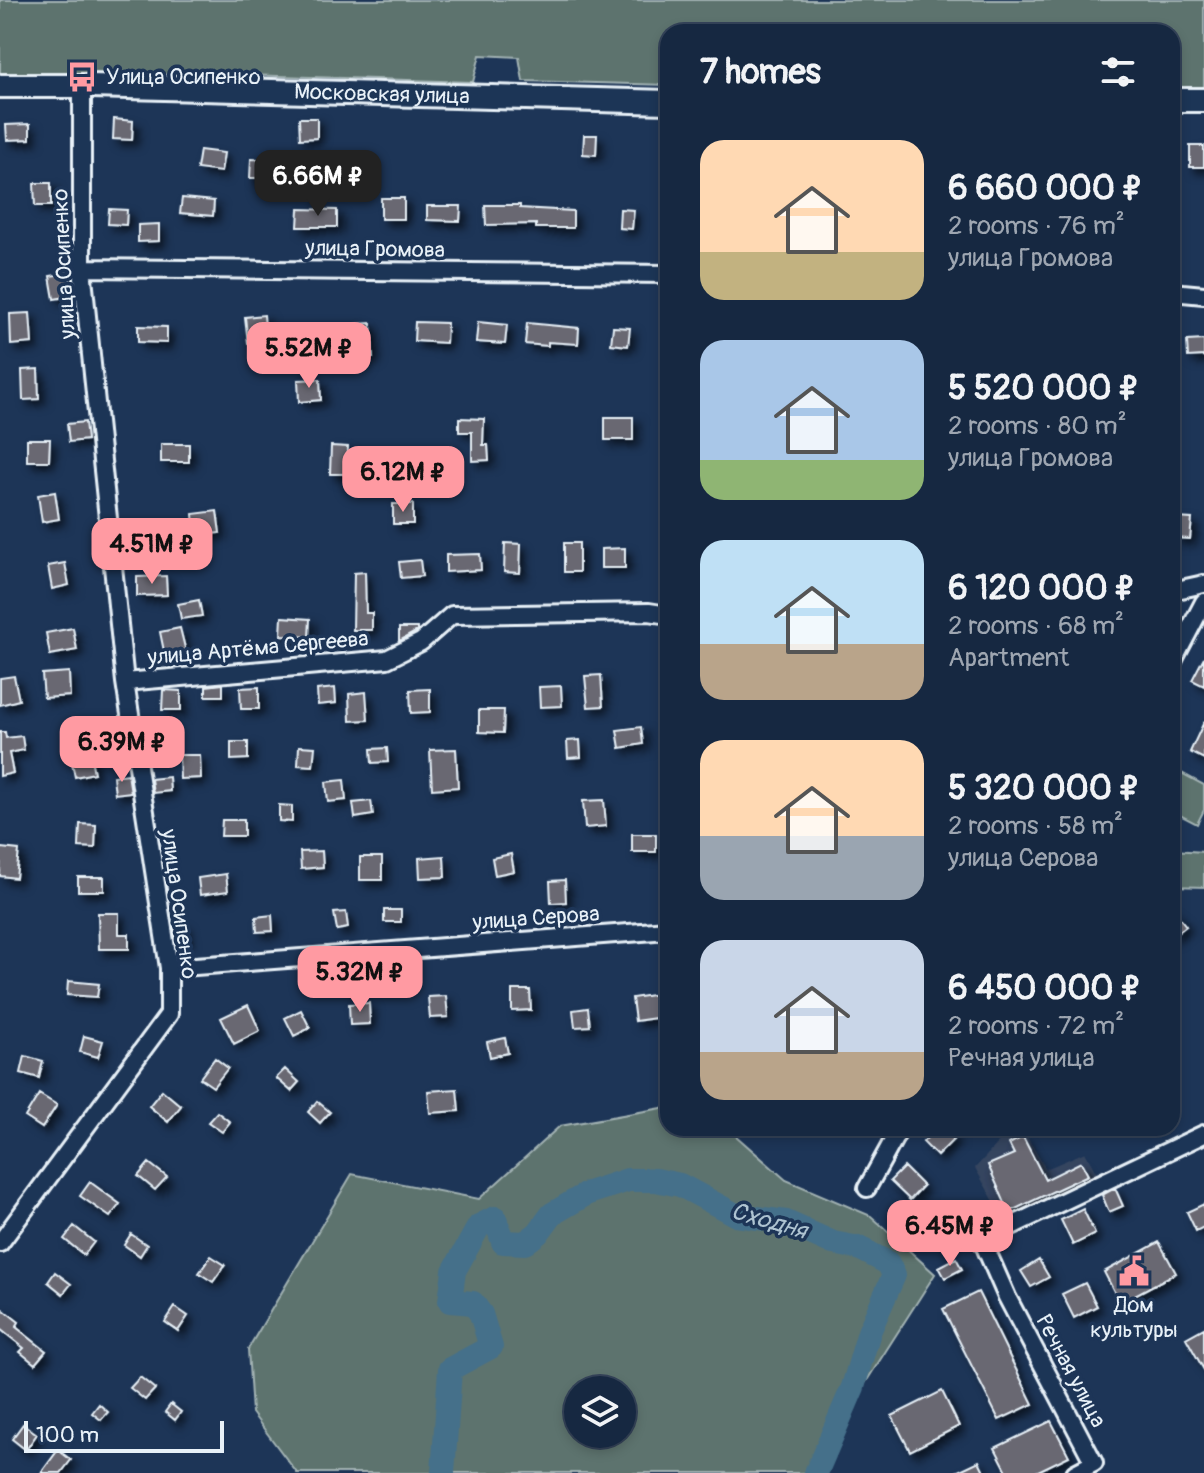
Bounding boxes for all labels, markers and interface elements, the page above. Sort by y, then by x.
icon: filters [1096,50,1140,94]
text: 7 homes [700,51,821,94]
bus stop icon: Улица Осипенко [65,60,99,94]
place label: Улица Осипенко [106,63,261,91]
street label: Московская улица [294,78,470,110]
pin: 6.66M ₽ [244,150,392,218]
text: 6.66M ₽ [272,160,364,192]
text: 6 660 000 ₽ [948,167,1143,210]
icon: home [764,172,860,268]
street label: улица Осипенко [46,188,82,341]
text: 2 rooms · 76 m² [948,210,1125,242]
street label: улица Громова [304,234,445,264]
text: улица Громова [948,242,1113,274]
pin: 5.52M ₽ [235,322,383,390]
text: 5.52M ₽ [265,332,353,364]
text: 5 520 000 ₽ [948,367,1139,410]
icon: home [764,372,860,468]
text: 2 rooms · 80 m² [948,410,1127,442]
text: улица Громова [948,442,1113,474]
pin: 6.12M ₽ [329,446,477,514]
text: 6.12M ₽ [360,456,446,488]
pin: 4.51M ₽ [78,518,226,586]
text: 4.51M ₽ [110,528,195,560]
text: 6 120 000 ₽ [948,567,1136,610]
icon: home [764,572,860,668]
text: 2 rooms · 68 m² [948,610,1124,642]
street label: улица Артёма Сергеева [145,624,370,672]
text: Apartment [948,642,1069,674]
pin: 6.39M ₽ [48,716,196,784]
text: 6.39M ₽ [78,726,166,758]
text: 5 320 000 ₽ [948,767,1140,810]
icon: home [764,772,860,868]
text: 2 rooms · 58 m² [948,810,1123,842]
street label: улица Осипенко [155,826,203,981]
text: улица Серова [948,842,1098,874]
street label: улица Серова [471,900,600,936]
pin: 5.32M ₽ [286,946,434,1014]
text: 5.32M ₽ [316,956,404,988]
text: 6 450 000 ₽ [948,967,1141,1010]
icon: home [764,972,860,1068]
text: 2 rooms · 72 m² [948,1010,1124,1042]
text: Речная улица [948,1042,1095,1074]
water label: Сходня [728,1196,813,1246]
pin: 6.45M ₽ [876,1200,1024,1268]
text: 6.45M ₽ [905,1210,995,1242]
public building icon: Дом культуры [1117,1254,1151,1288]
place label: Дом культуры [1090,1291,1178,1344]
street label: Речная улица [1030,1310,1112,1432]
map controls [564,1376,636,1448]
button: layers [564,1376,636,1448]
scale bar [24,1417,224,1453]
text: 100 m [36,1421,99,1449]

